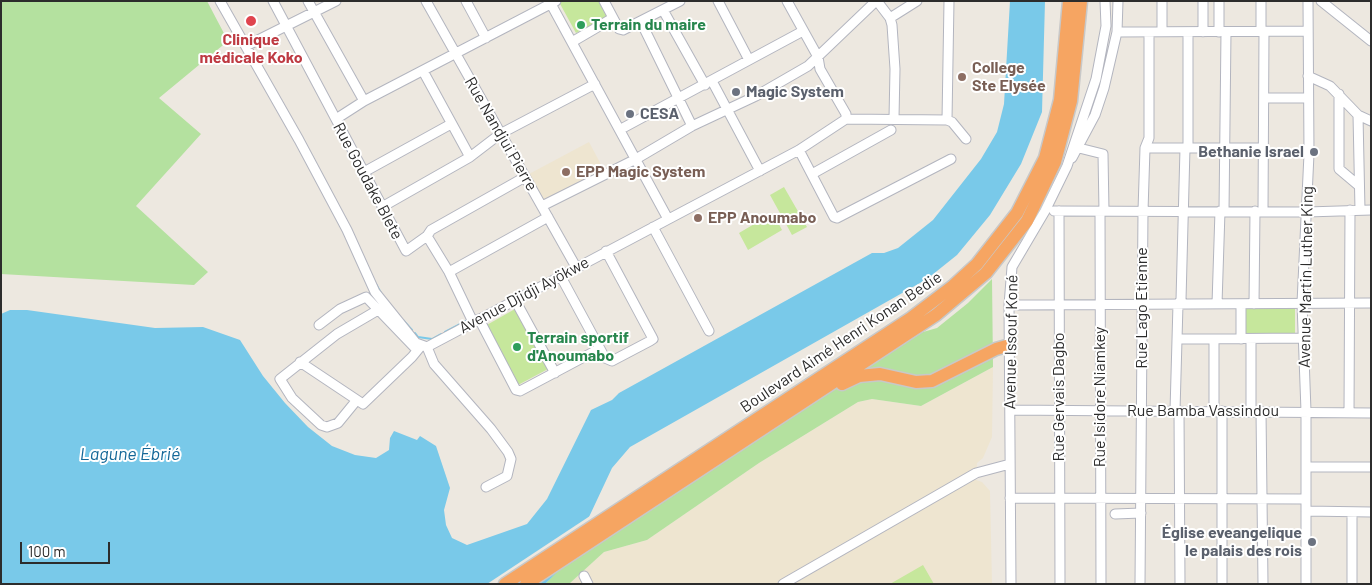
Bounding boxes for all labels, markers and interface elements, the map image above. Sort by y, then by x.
marker: Clinique médicale Koko [244,14,258,28]
place label: Terrain du maire [591,15,706,35]
marker: Terrain du maire [575,19,587,31]
place label: Clinique médicale Koko [199,30,303,68]
place label: College Ste Elysée [972,58,1046,96]
marker: College Ste Elysée [956,71,968,83]
street label: Rue Nandjui Pierre [461,74,541,194]
place label: Magic System [746,82,844,102]
marker: Magic System [730,86,742,98]
place label: CESA [640,104,679,124]
marker: CESA [624,108,636,120]
street label: Rue Goudake Blete [329,119,407,243]
place label: Bethanie Israel [1198,142,1304,162]
marker: Bethanie Israel [1308,146,1320,158]
place label: EPP Magic System [576,162,705,182]
marker: EPP Magic System [560,166,572,178]
street label: Avenue Martin Luther King [1295,186,1317,368]
place label: EPP Anoumabo [708,208,816,228]
marker: EPP Anoumabo [692,212,704,224]
street label: Rue Lago Etienne [1132,247,1152,369]
street label: Avenue Djidji Ayökwe [456,253,592,337]
street label: Boulevard Aimé Henri Konan Bedie [737,267,945,417]
street label: Avenue Issouf Koné [1000,274,1022,410]
street label: Rue Isidore Niamkey [1090,327,1110,467]
place label: Terrain sportif d'Anoumabo [527,328,629,366]
street label: Rue Gervais Dagbo [1049,332,1069,462]
marker: Terrain sportif d'Anoumabo [511,341,523,353]
street label: Rue Bamba Vassindou [1127,401,1279,421]
water label: Lagune Ébrié [80,443,180,465]
place label: Église eveangelique le palais des rois [1162,523,1302,561]
scale bar [22,532,112,564]
marker: Église eveangelique le palais des rois [1306,536,1318,548]
text: 100 m [28,542,66,560]

